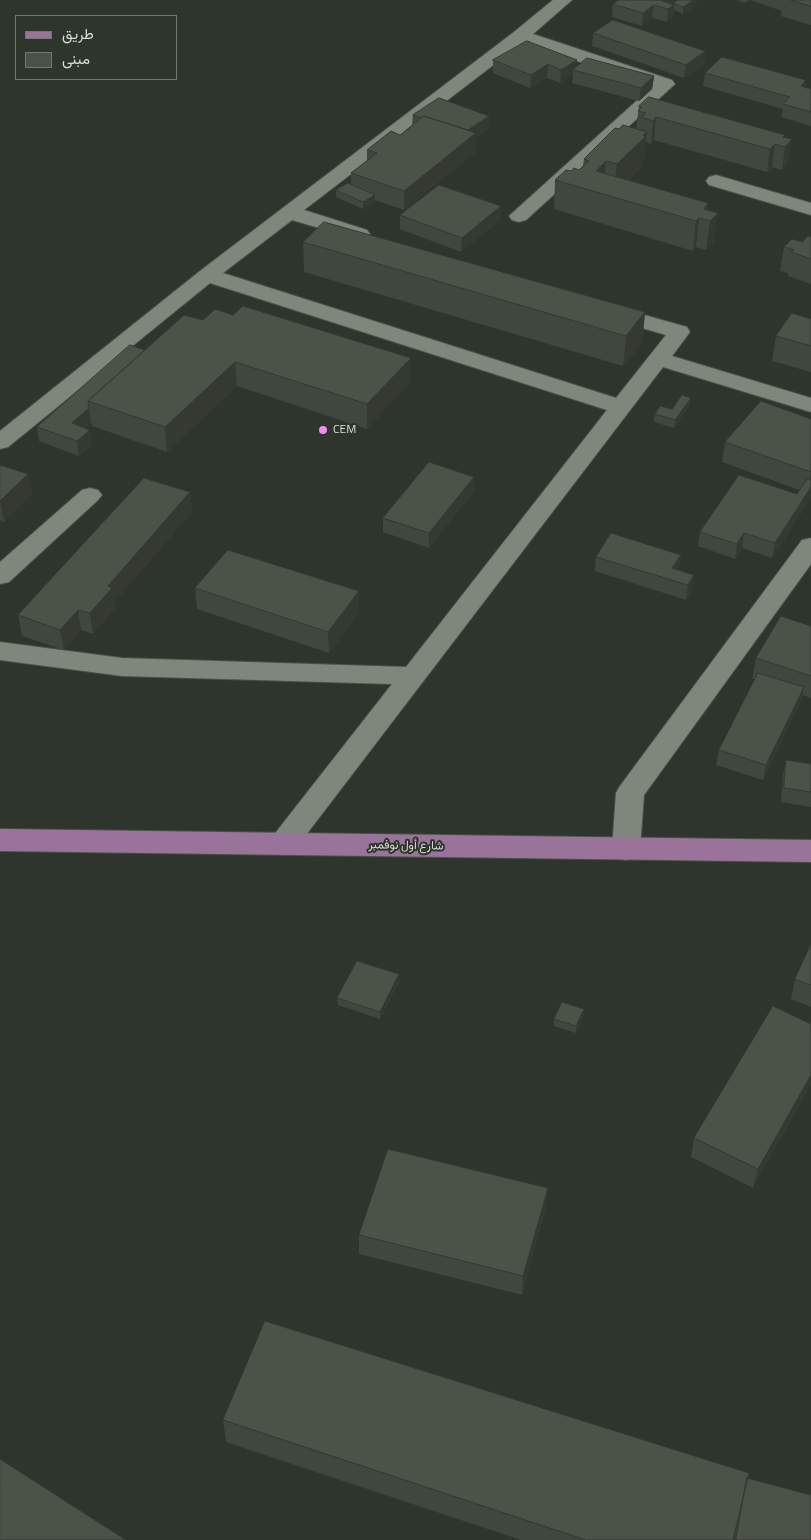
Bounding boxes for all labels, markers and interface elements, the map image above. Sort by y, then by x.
legend [15,15,178,80]
text: طريق [62,22,94,45]
text: مبنى [62,47,90,70]
place label: CEM [333,423,356,437]
marker: CEM [317,424,329,436]
street label: شارع أول نوفمبر [368,838,444,854]

